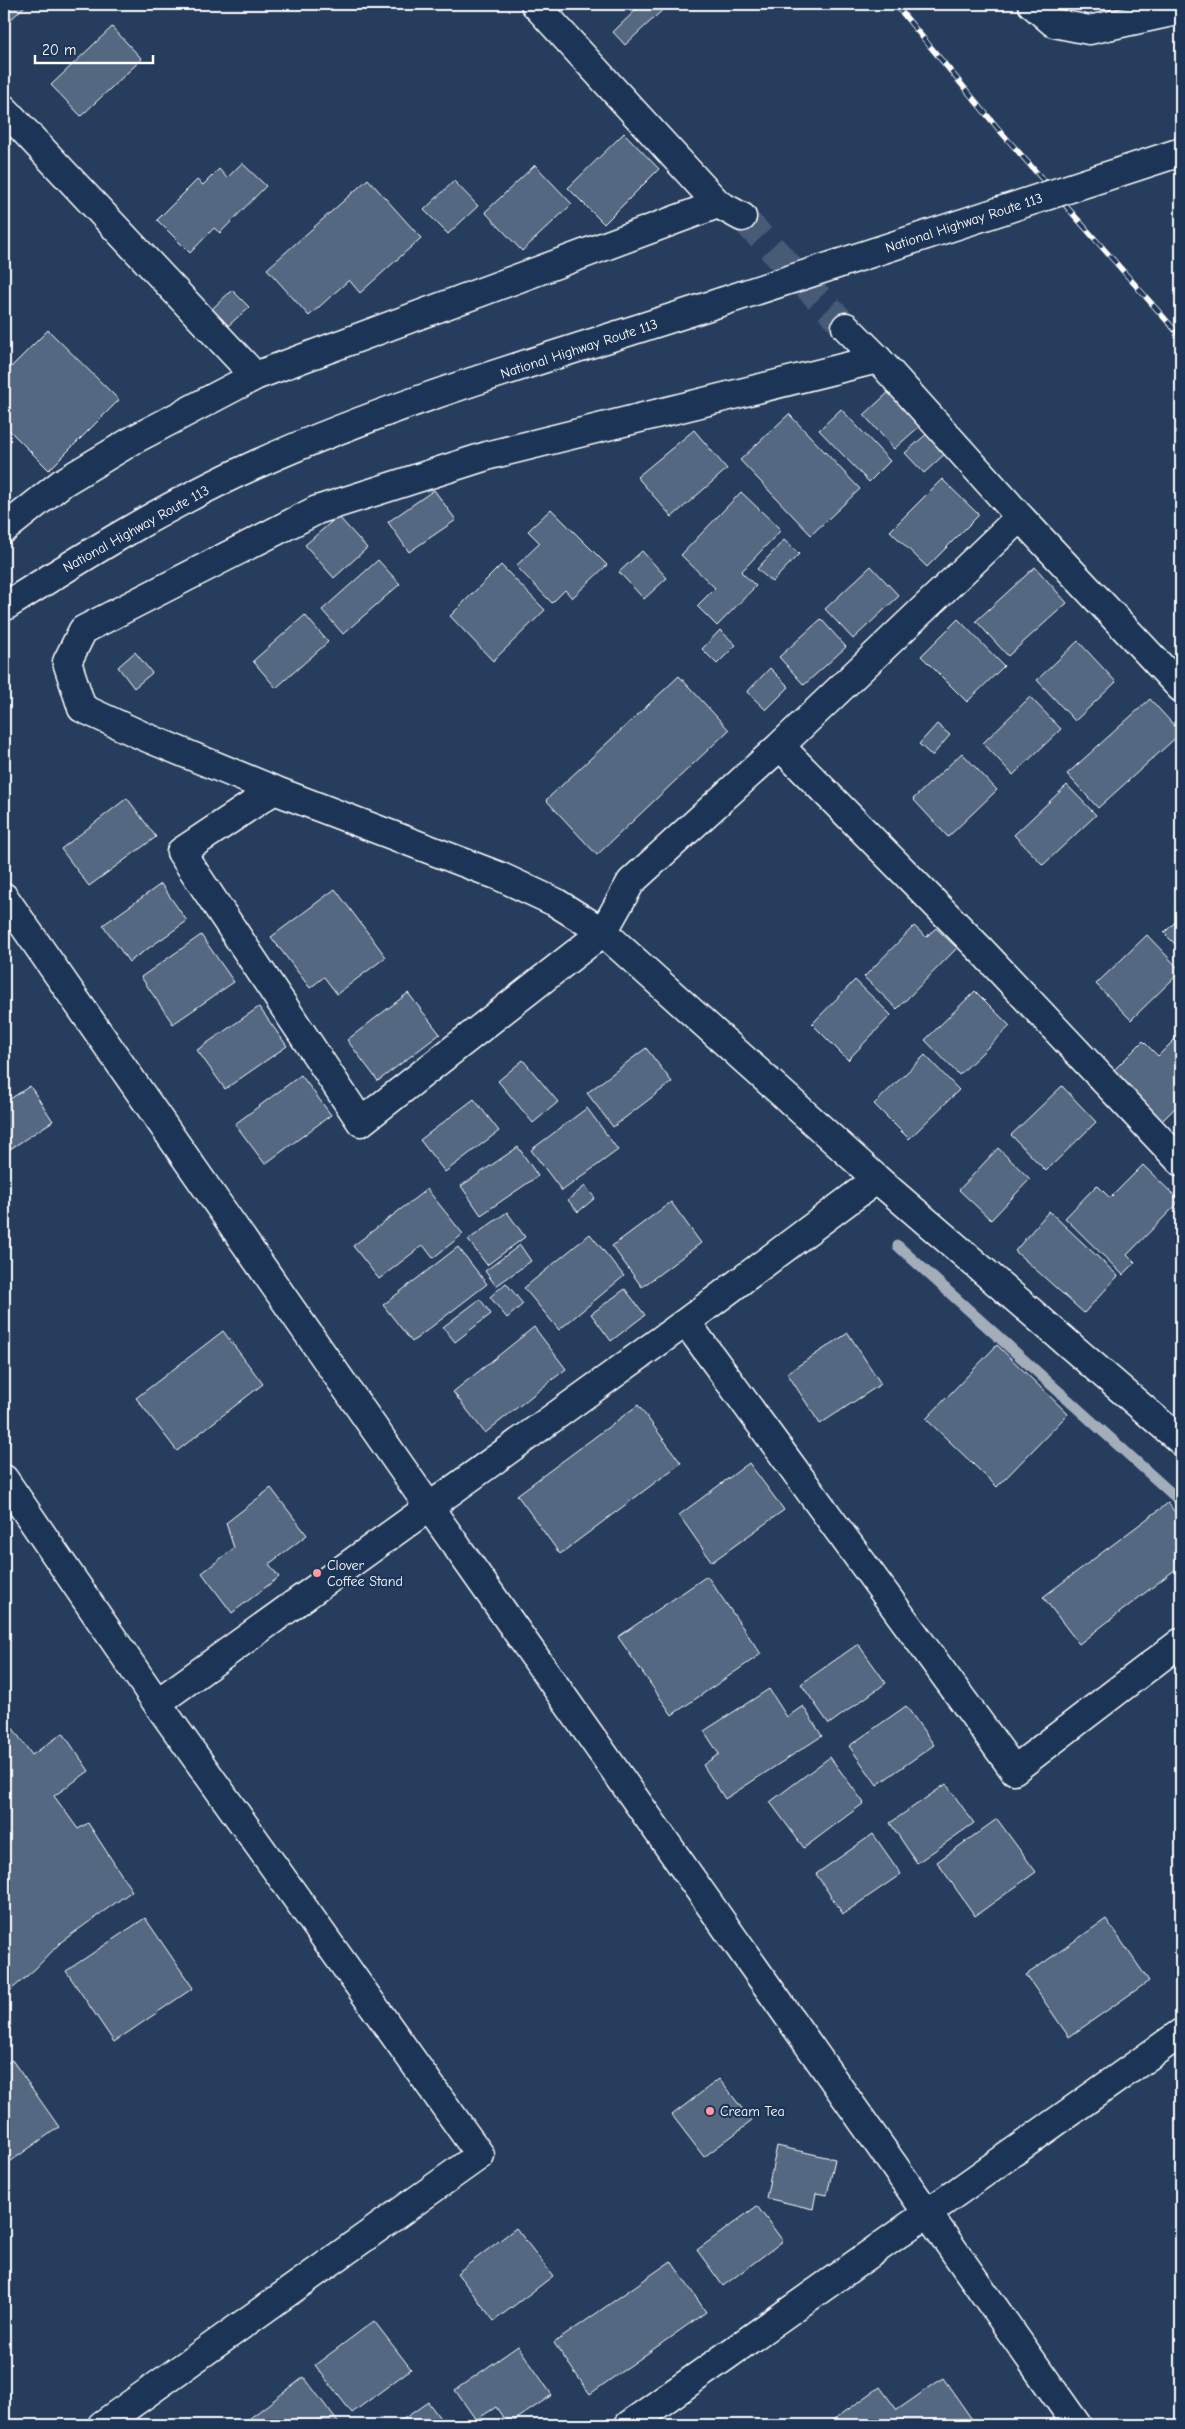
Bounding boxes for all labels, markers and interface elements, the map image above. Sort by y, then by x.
scale bar [35,32,152,64]
text: 20 m [42,41,76,59]
street label: National Highway Route 113 [883,190,1045,256]
street label: National Highway Route 113 [498,316,660,382]
street label: National Highway Route 113 [60,482,212,576]
place label: Clover Coffee Stand [327,1557,403,1590]
marker: Clover Coffee Stand [311,1567,323,1579]
place label: Cream Tea [720,2103,785,2120]
marker: Cream Tea [704,2105,716,2117]

